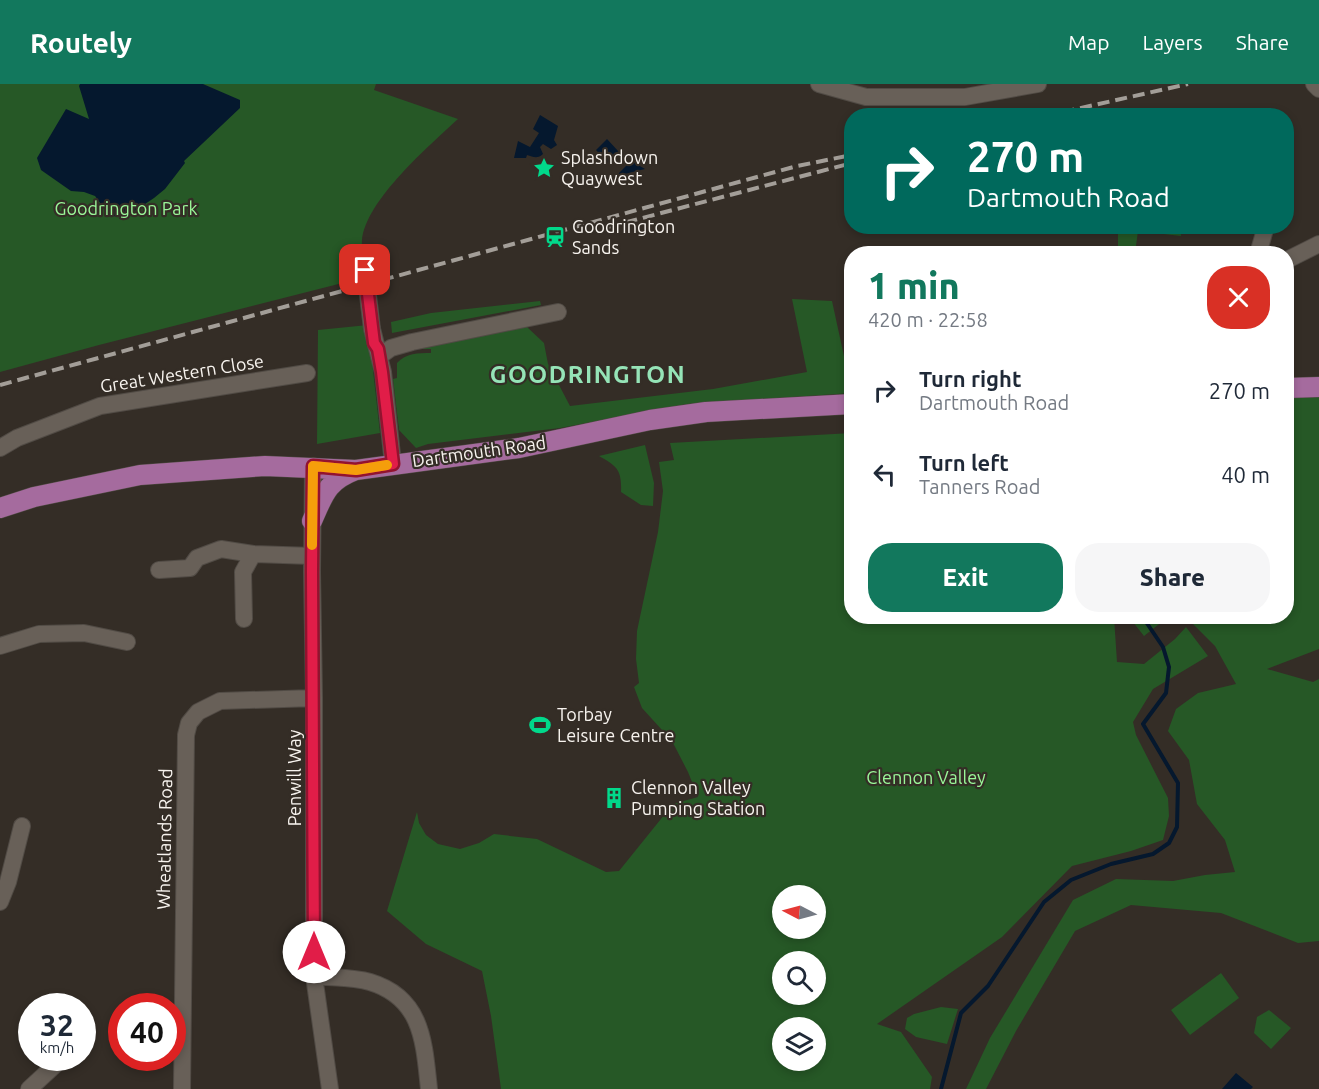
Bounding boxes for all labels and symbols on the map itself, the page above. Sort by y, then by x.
place label: Splashdown Quaywest [561,147,658,189]
place icon: Splashdown Quaywest [532,156,556,180]
park label: Goodrington Park [54,198,198,218]
place label: Goodrington Sands [572,216,675,257]
station icon: Goodrington Sands [543,225,567,249]
pin [339,244,390,295]
street label: Great Western Close [99,350,265,396]
district label: GOODRINGTON [490,361,686,388]
street label: Dartmouth Road [411,432,547,470]
place label: Torbay Leisure Centre [557,704,674,745]
sports icon: Torbay Leisure Centre [528,713,552,737]
street label: Penwill Way [284,729,304,826]
park label: Clennon Valley [866,767,986,787]
street label: Wheatlands Road [153,768,175,910]
place label: Clennon Valley Pumping Station [631,777,765,818]
building icon: Clennon Valley Pumping Station [602,786,626,810]
north arrow [772,885,826,939]
position arrow [282,920,346,984]
speed limit sign: 40 [108,993,186,1071]

